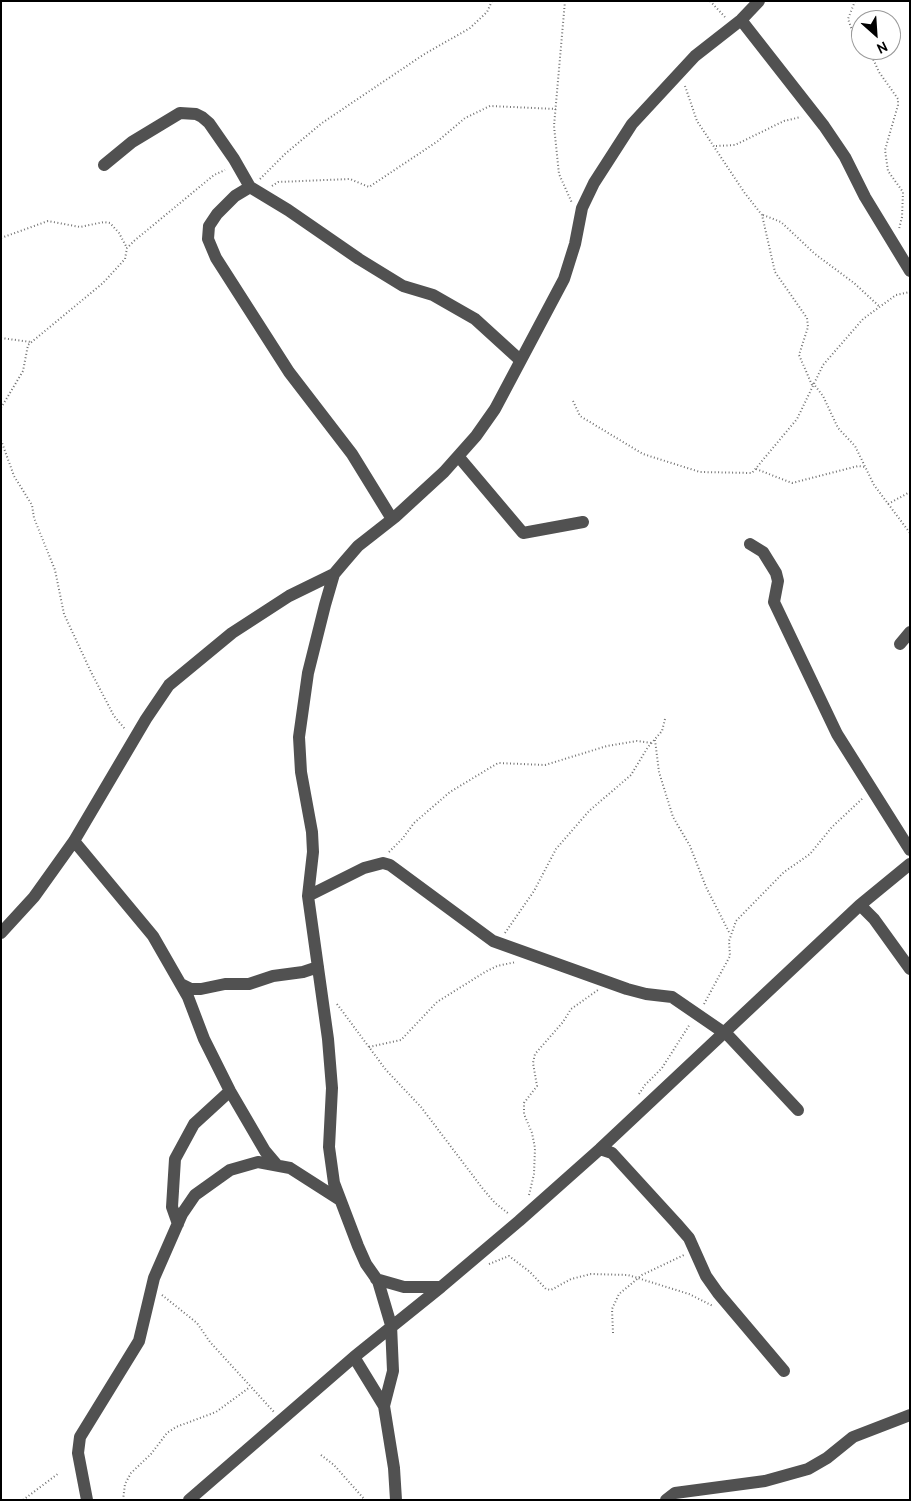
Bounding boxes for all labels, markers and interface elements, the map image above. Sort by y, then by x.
north arrow [851,10,901,60]
text: N [874,37,891,58]

